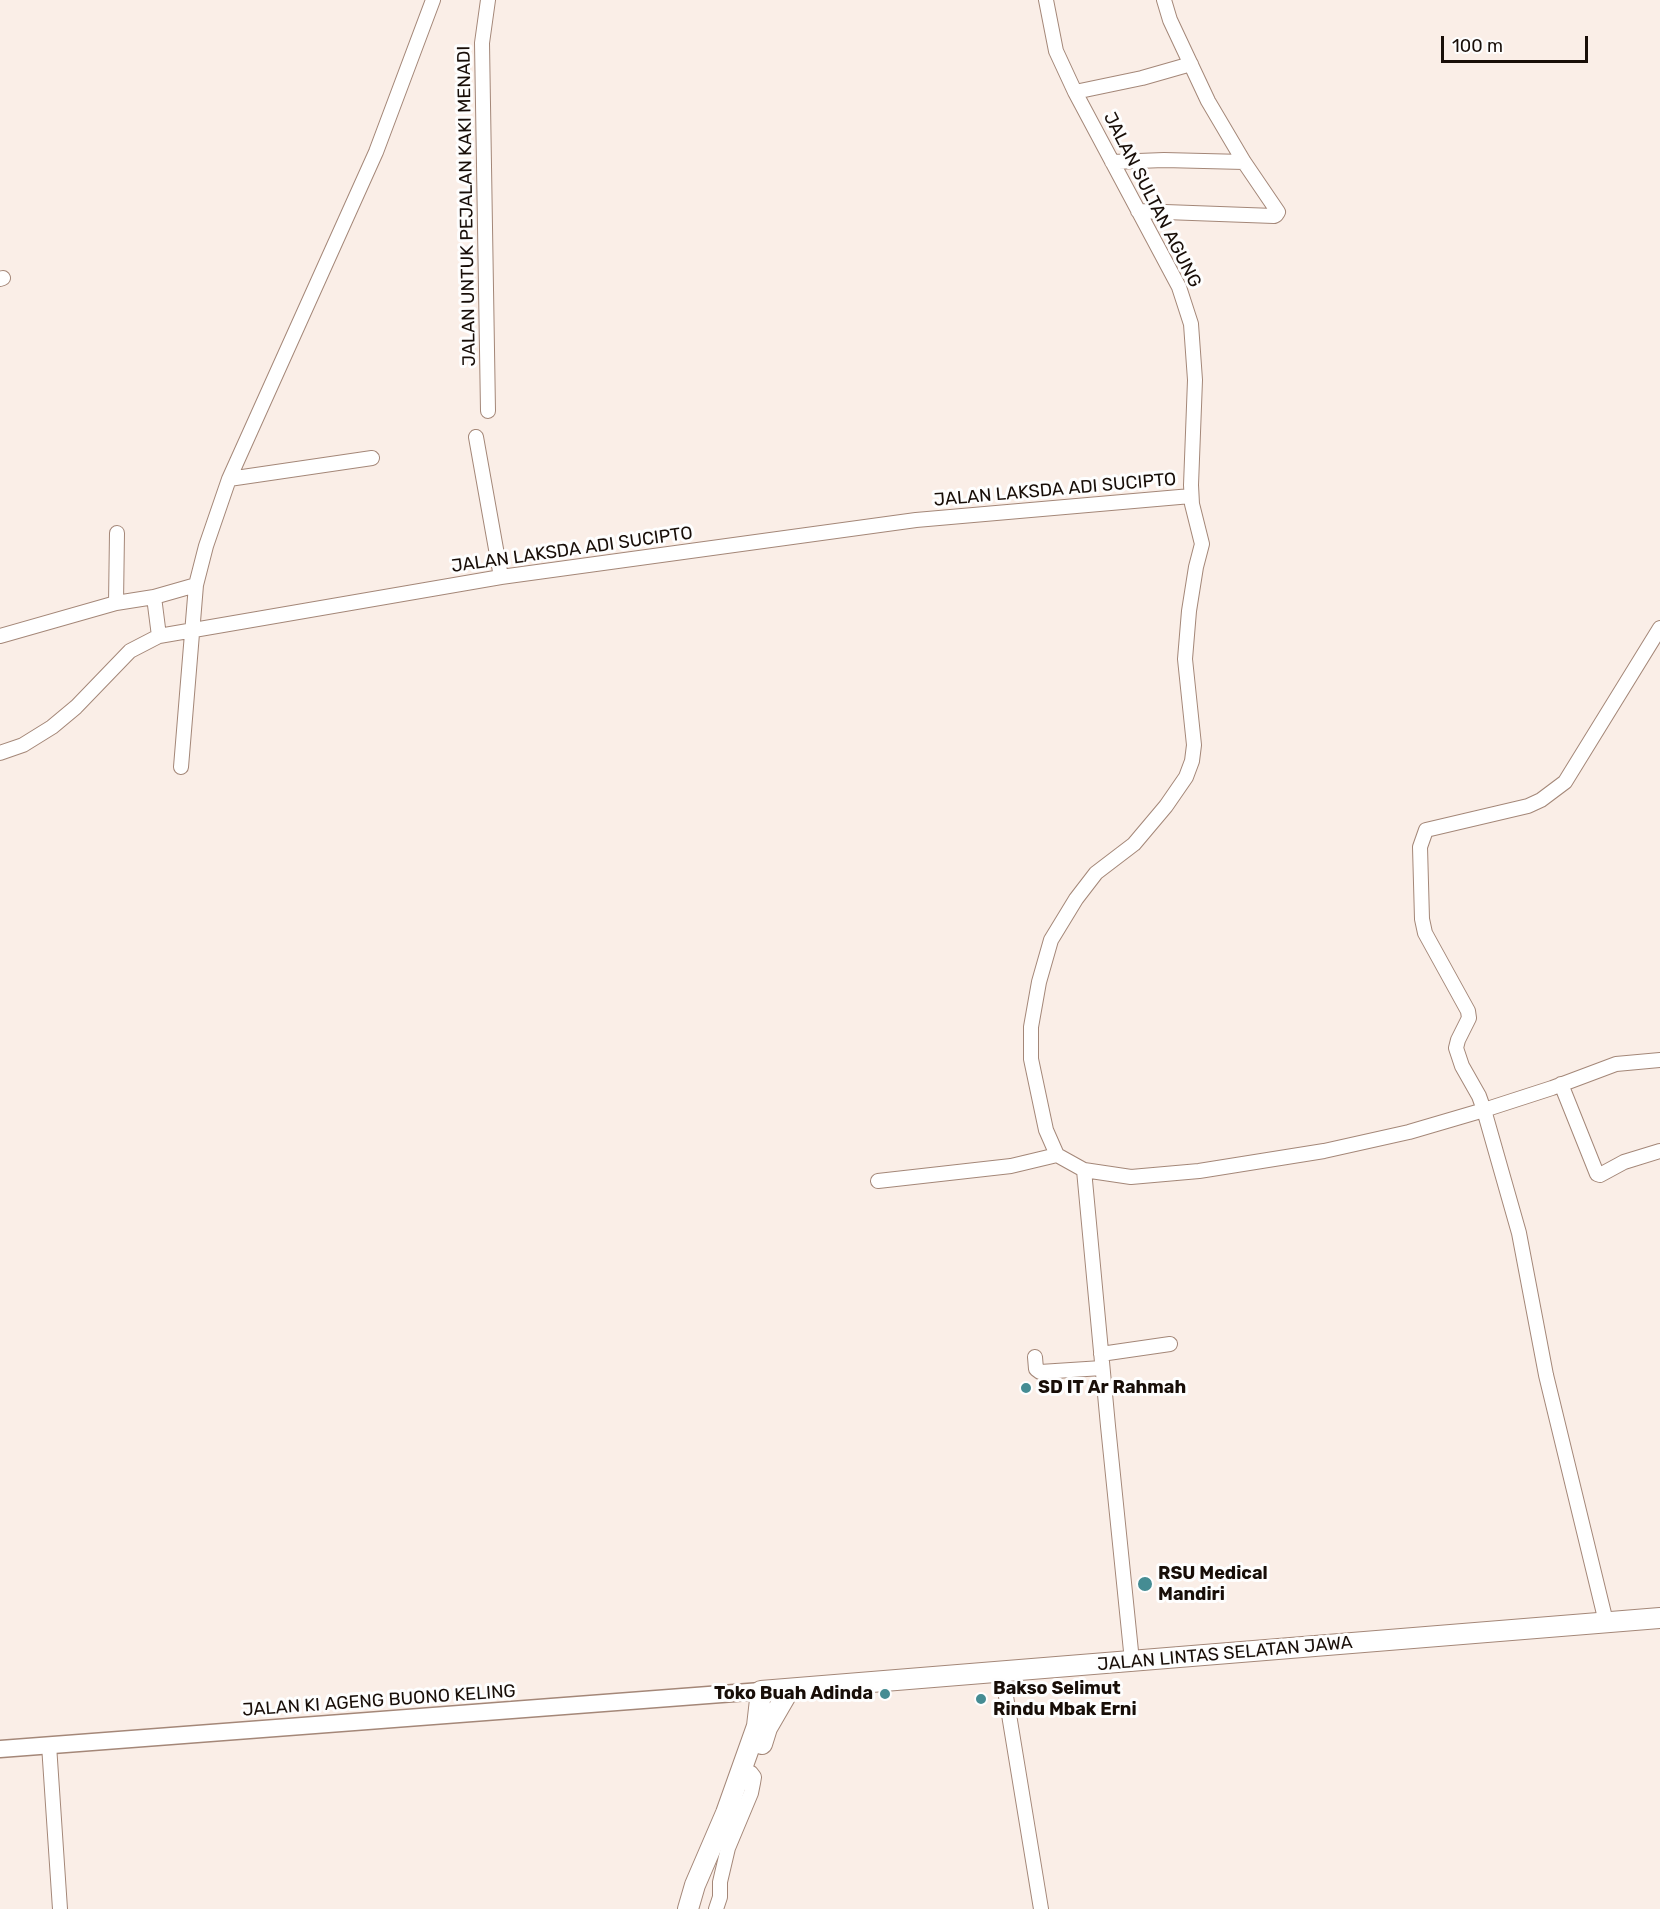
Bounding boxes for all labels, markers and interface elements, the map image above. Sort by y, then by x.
scale bar [1444,24,1591,62]
text: 100 m [1452,35,1503,57]
street label: JALAN UNTUK PEJALAN KAKI MENADI [453,46,481,366]
street label: JALAN SULTAN AGUNG [1098,109,1206,291]
street label: JALAN LAKSDA ADI SUCIPTO [933,469,1177,511]
street label: JALAN LAKSDA ADI SUCIPTO [450,522,694,578]
place label: SD IT Ar Rahmah [1038,1377,1186,1399]
marker: SD IT Ar Rahmah [1019,1381,1033,1395]
place label: RSU Medical Mandiri [1158,1563,1268,1606]
marker: RSU Medical Mandiri [1136,1575,1154,1593]
street label: JALAN LINTAS SELATAN JAWA [1096,1632,1354,1676]
place label: Bakso Selimut Rindu Mbak Erni [993,1678,1137,1720]
street label: JALAN KI AGENG BUONO KELING [242,1681,516,1721]
place label: Toko Buah Adinda [714,1683,873,1705]
marker: Toko Buah Adinda [878,1687,892,1701]
marker: Bakso Selimut Rindu Mbak Erni [974,1692,988,1706]

